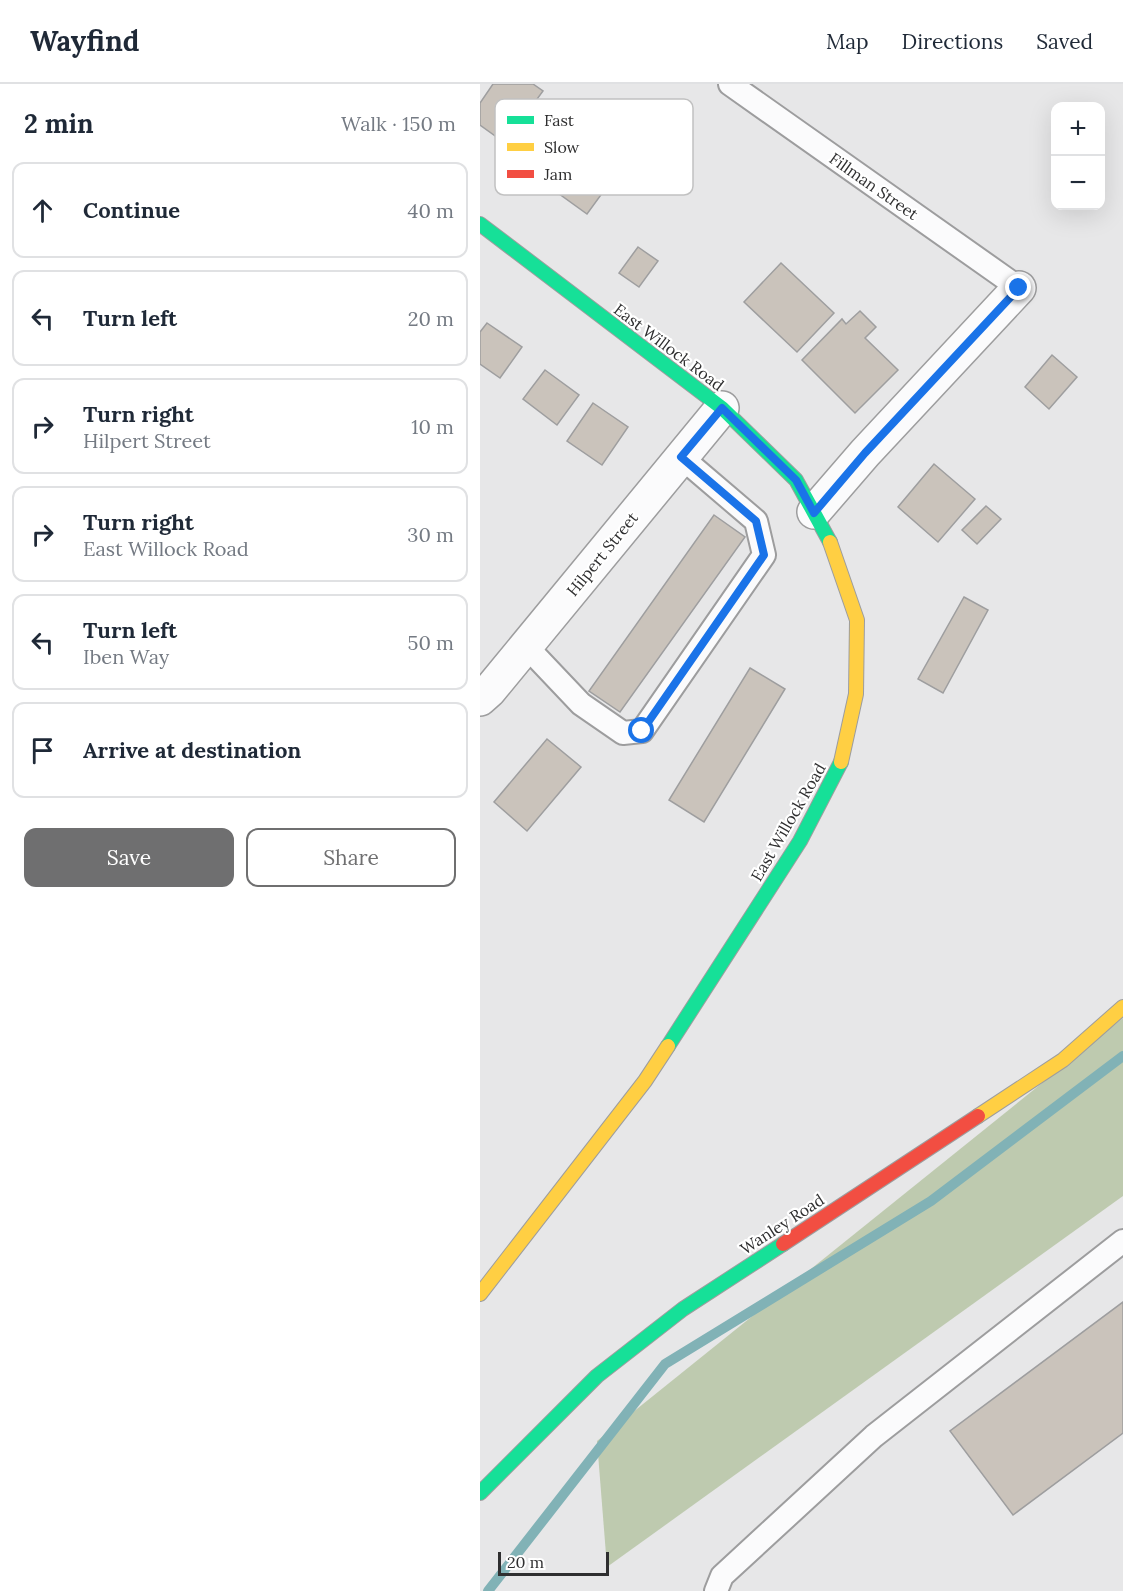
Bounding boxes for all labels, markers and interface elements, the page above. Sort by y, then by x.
text: Wayfind [30,23,139,59]
text: Map [826,28,869,55]
text: Directions [902,28,1003,55]
text: Saved [1036,28,1093,55]
legend [495,99,693,195]
map controls [1051,102,1105,210]
button: + [1051,102,1105,156]
text: 2 min [24,107,94,140]
text: Fast [544,110,575,130]
text: Walk · 150 m [341,111,456,136]
text: Slow [544,137,580,157]
street label: Fillman Street [826,148,923,224]
button: − [1051,156,1105,210]
text: Jam [543,164,572,184]
icon: ahead [26,194,59,227]
text: Continue [83,196,180,224]
text: 40 m [408,198,454,223]
route end [1005,274,1031,300]
street label: East Willock Road [610,299,728,395]
icon: left [26,302,59,335]
text: Turn left [83,304,177,332]
text: 20 m [408,306,454,331]
text: Turn right [83,400,194,428]
icon: right [26,410,59,443]
text: 10 m [411,414,454,439]
text: Hilpert Street [83,428,211,453]
street label: Hilpert Street [562,507,642,600]
text: Turn right [83,508,194,536]
icon: right [26,518,59,551]
text: 30 m [407,522,454,547]
text: East Willock Road [83,536,249,561]
text: Turn left [83,616,177,644]
icon: left [26,626,59,659]
text: 50 m [408,630,454,655]
text: Iben Way [83,644,169,669]
route start [628,717,654,743]
icon: arrive [26,734,59,767]
text: Arrive at destination [83,736,301,764]
street label: East Willock Road [746,759,830,884]
button: Save [24,828,234,887]
button: Share [246,828,456,887]
street label: Wanley Road [736,1189,828,1259]
scale bar [498,1549,609,1576]
text: 20 m [507,1552,544,1572]

